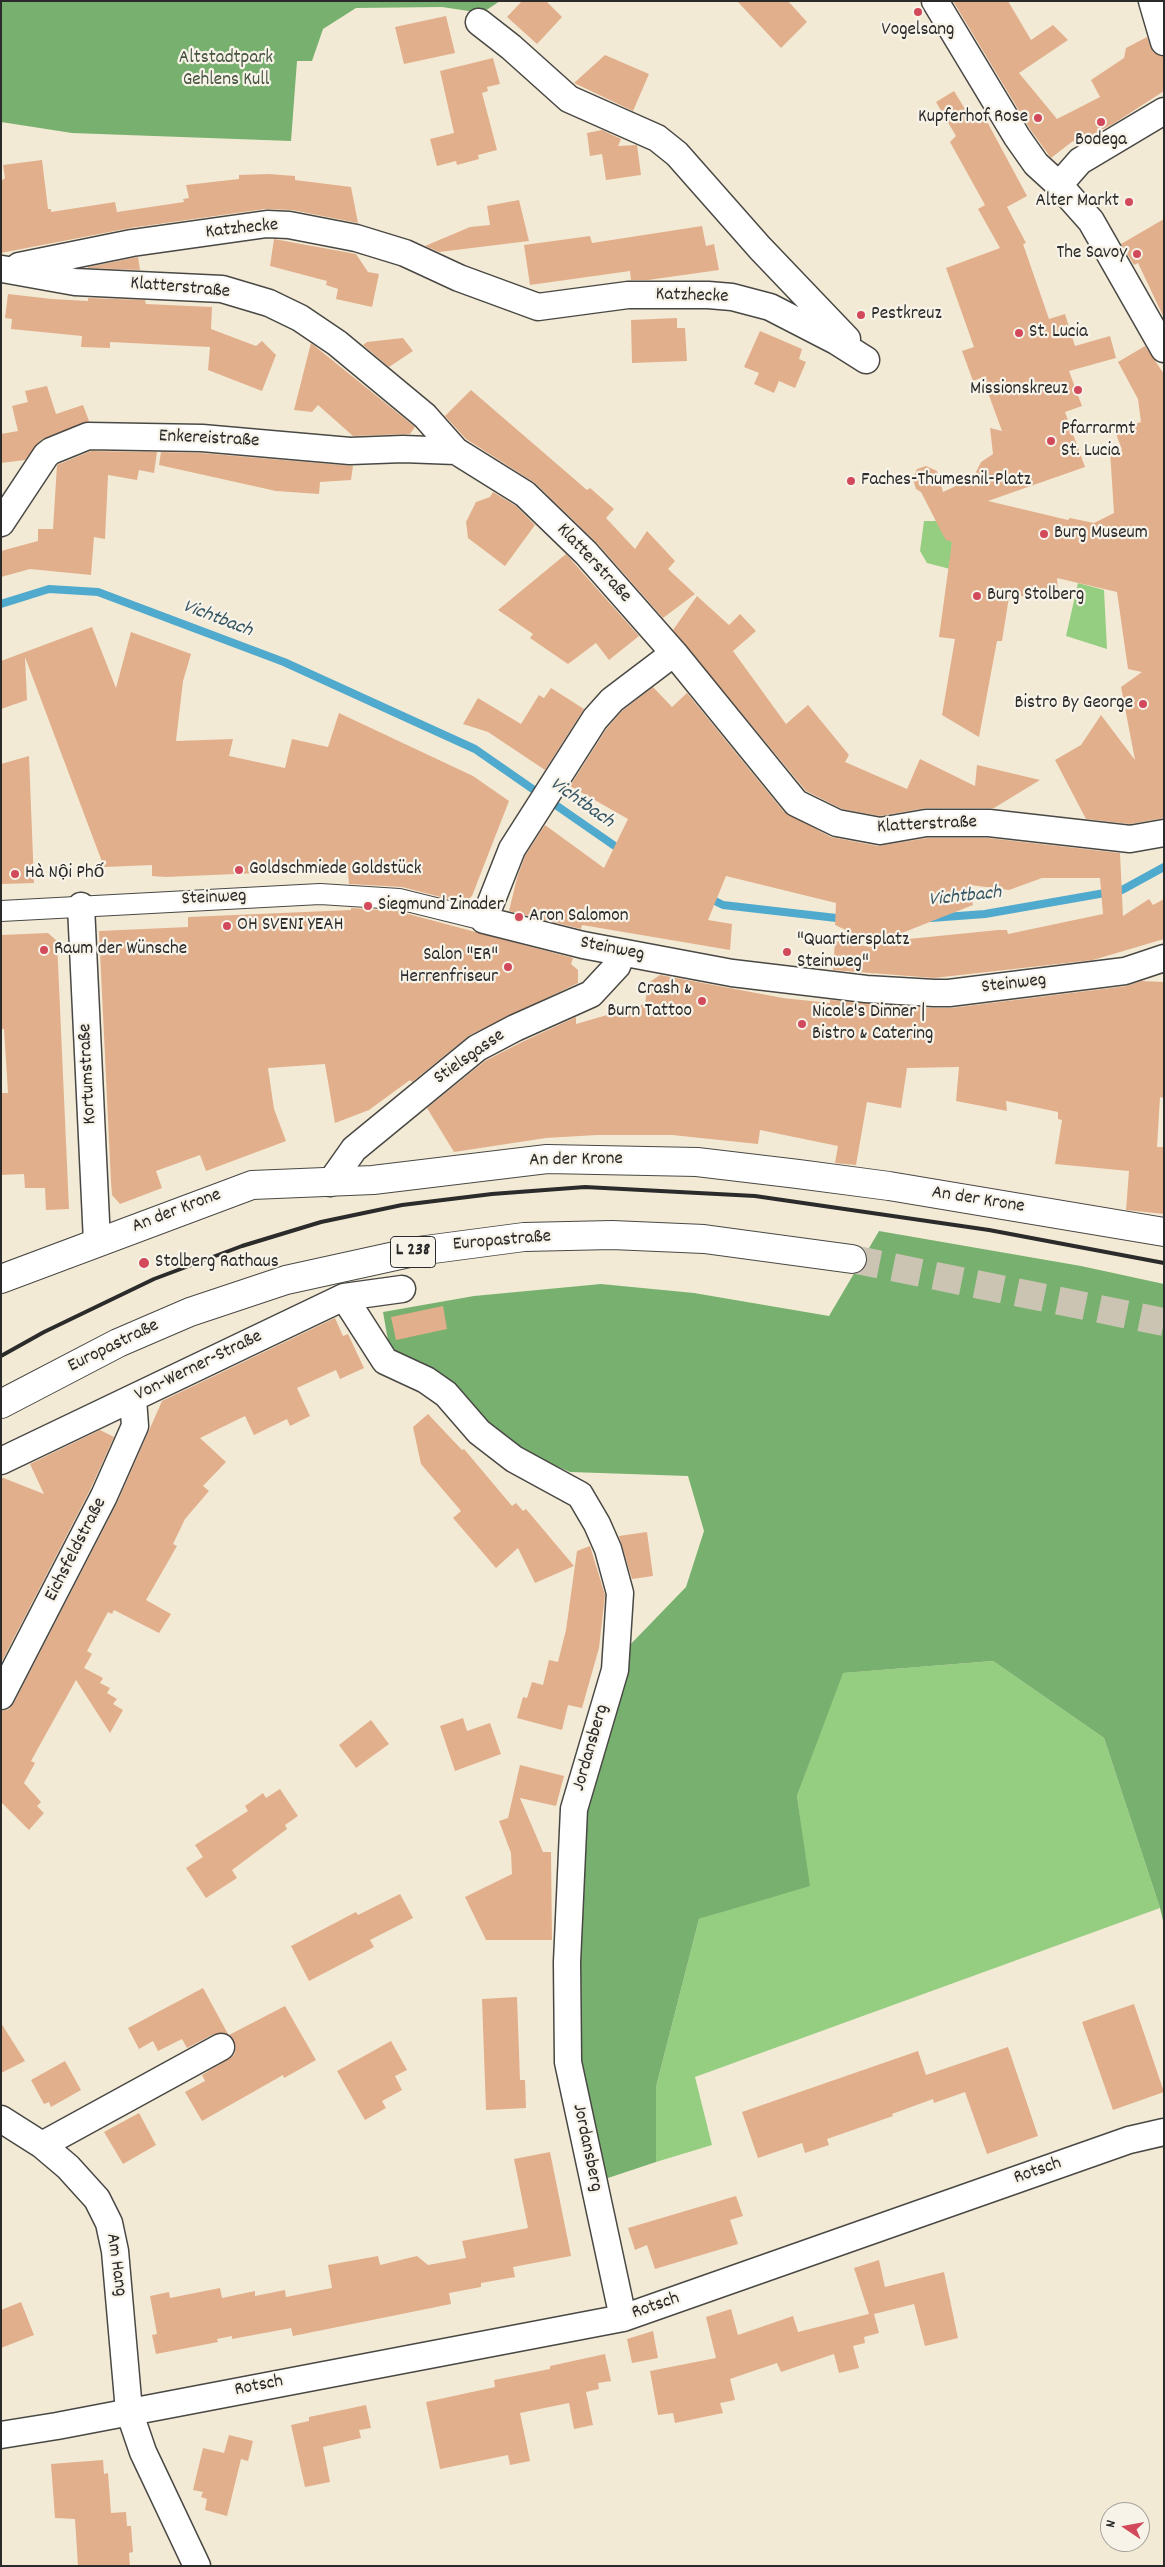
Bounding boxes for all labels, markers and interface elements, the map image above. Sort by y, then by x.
marker: Vogelsang [912,6,924,18]
place label: Vogelsang [882,20,954,42]
park label: Altstadtpark Gehlens Kull [179,48,273,92]
place label: Kupferhof Rose [918,107,1028,129]
marker: Kupferhof Rose [1032,112,1044,124]
marker: Bodega [1095,116,1107,128]
place label: Bodega [1075,130,1127,152]
place label: Alter Markt [1035,191,1119,213]
marker: Alter Markt [1123,196,1135,208]
street label: Katzhecke [205,215,279,245]
place label: The Savoy [1057,243,1127,265]
marker: The Savoy [1131,248,1143,260]
street label: Klatterstraße [129,273,231,305]
street label: Katzhecke [655,284,729,310]
place label: Pestkreuz [871,304,942,326]
marker: Pestkreuz [855,309,867,321]
place label: St. Lucia [1029,322,1088,344]
marker: St. Lucia [1013,327,1025,339]
place label: Missionskreuz [970,379,1068,401]
marker: Missionskreuz [1072,384,1084,396]
place label: Pfarrarmt St. Lucia [1061,419,1135,463]
street label: Enkereistraße [158,426,260,454]
marker: Pfarrarmt St. Lucia [1045,435,1057,447]
place label: Faches-Thumesnil-Platz [861,470,1031,492]
marker: Faches-Thumesnil-Platz [845,475,857,487]
street label: Klatterstraße [551,520,635,608]
place label: Burg Museum [1054,523,1148,545]
marker: Burg Museum [1038,528,1050,540]
place label: Burg Stolberg [987,585,1084,607]
marker: Burg Stolberg [971,590,983,602]
water label: Vichtbach [179,596,255,644]
place label: Bistro By George [1014,693,1133,715]
marker: Bistro By George [1137,698,1149,710]
water label: Vichtbach [544,773,618,835]
street label: Klatterstraße [876,812,978,840]
place label: Goldschmiede Goldstück [249,859,421,881]
place label: Hà Nội Phố [25,863,104,885]
marker: Goldschmiede Goldstück [233,864,245,876]
marker: Hà Nội Phố [9,868,21,880]
water label: Vichtbach [927,882,1003,914]
street label: Steinweg [181,886,247,912]
place label: Siegmund Zinader [378,895,504,917]
marker: Siegmund Zinader [362,900,374,912]
place label: Aron Salomon [529,906,629,928]
marker: Aron Salomon [513,911,525,923]
place label: OH SVENI YEAH [237,915,343,937]
marker: OH SVENI YEAH [221,920,233,932]
place label: "Quartiersplatz Steinweg" [797,930,909,974]
street label: Steinweg [578,933,646,967]
place label: Raum der Wünsche [54,939,187,961]
marker: Raum der Wünsche [38,944,50,956]
place label: Salon "ER" Herrenfriseur [400,945,498,989]
marker: "Quartiersplatz Steinweg" [781,946,793,958]
marker: Salon "ER" Herrenfriseur [502,961,514,973]
street label: Steinweg [980,970,1048,1000]
place label: Crash & Burn Tattoo [607,979,692,1023]
marker: Crash & Burn Tattoo [696,995,708,1007]
place label: Nicole's Dinner | Bistro & Catering [812,1002,933,1046]
marker: Nicole's Dinner | Bistro & Catering [796,1018,808,1030]
street label: Kortumstraße [75,1023,103,1125]
street label: Stielsgasse [430,1025,510,1091]
street label: An der Krone [529,1149,623,1173]
street label: An der Krone [930,1182,1026,1220]
street label: An der Krone [129,1185,225,1239]
street label: Europastraße [452,1226,552,1258]
road number: L 238 [390,1236,436,1268]
place label: Stolberg Rathaus [155,1252,279,1274]
marker: Stolberg Rathaus [137,1256,151,1270]
street label: Europastraße [65,1315,163,1379]
street label: Von-Werner-Straße [132,1326,266,1408]
street label: Eichsfeldstraße [41,1494,113,1606]
street label: Jordansberg [569,1702,615,1794]
street label: Jordansberg [566,2102,606,2194]
street label: Rotsch [1011,2153,1065,2191]
street label: Am Hang [99,2232,131,2298]
street label: Rotsch [629,2288,683,2326]
street label: Rotsch [233,2371,285,2403]
north arrow [1100,2502,1150,2552]
text: N [1101,2519,1122,2530]

